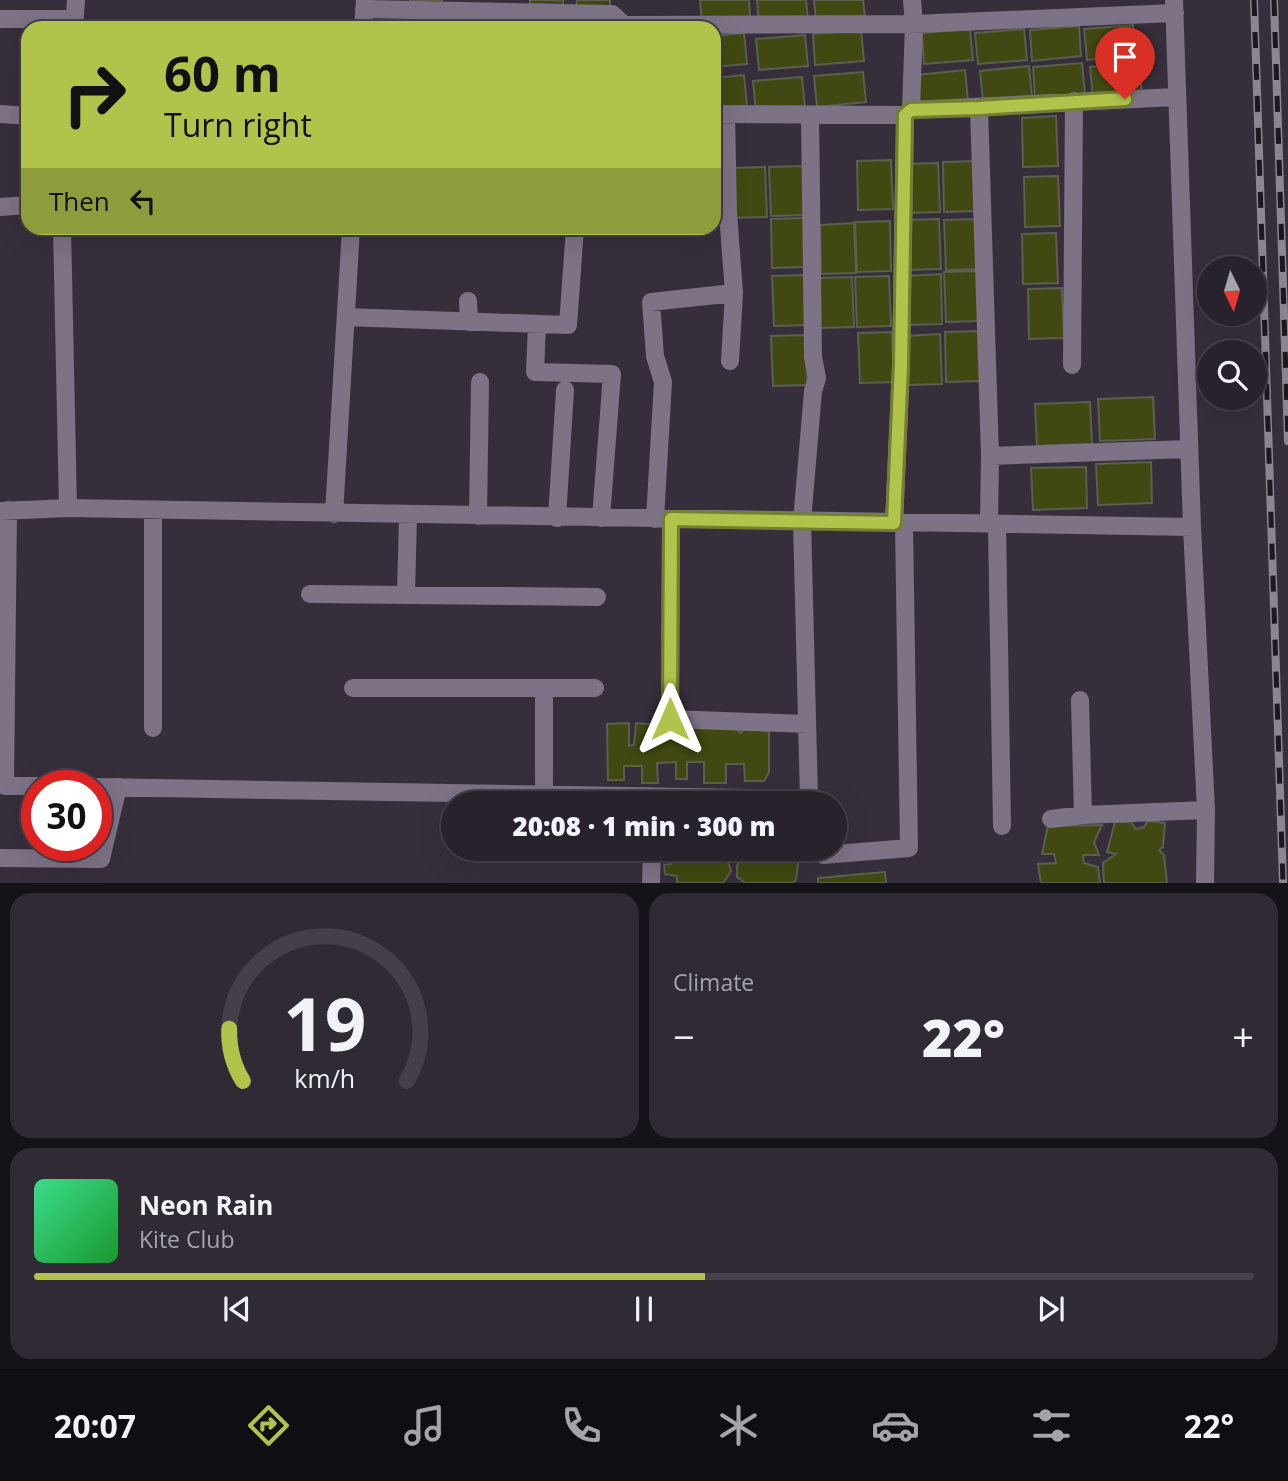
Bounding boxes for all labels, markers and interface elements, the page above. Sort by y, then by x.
pin [1095,27,1155,99]
icon: arrive [1106,38,1144,76]
text: 60 m [164,40,281,106]
icon: right [49,49,140,140]
text: Turn right [164,103,312,146]
icon: left [124,182,162,220]
text: Then [49,183,110,219]
north arrow [1197,256,1267,326]
map controls [1197,256,1267,410]
button: search [1197,340,1267,410]
position arrow [633,682,707,756]
speed limit sign: 30 [21,770,112,861]
text: 20:08 · 1 min · 300 m [513,808,775,844]
text: Climate [673,966,754,998]
text: 19 [283,974,366,1073]
text: 22° [922,1001,1005,1072]
text: − [673,1010,695,1062]
text: + [1232,1010,1254,1062]
text: km/h [294,1061,355,1095]
text: Neon Rain [139,1187,273,1223]
text: Kite Club [139,1223,234,1255]
icon: previous [218,1290,256,1328]
icon: pause [625,1290,663,1328]
icon: next [1032,1290,1070,1328]
icon: directions [244,1401,293,1450]
icon: music [400,1401,449,1450]
icon: phone [557,1401,606,1450]
icon: climate [714,1401,763,1450]
icon: car [871,1401,920,1450]
icon: filters [1027,1401,1076,1450]
text: 20:07 [54,1404,136,1447]
text: 22° [1184,1404,1234,1447]

